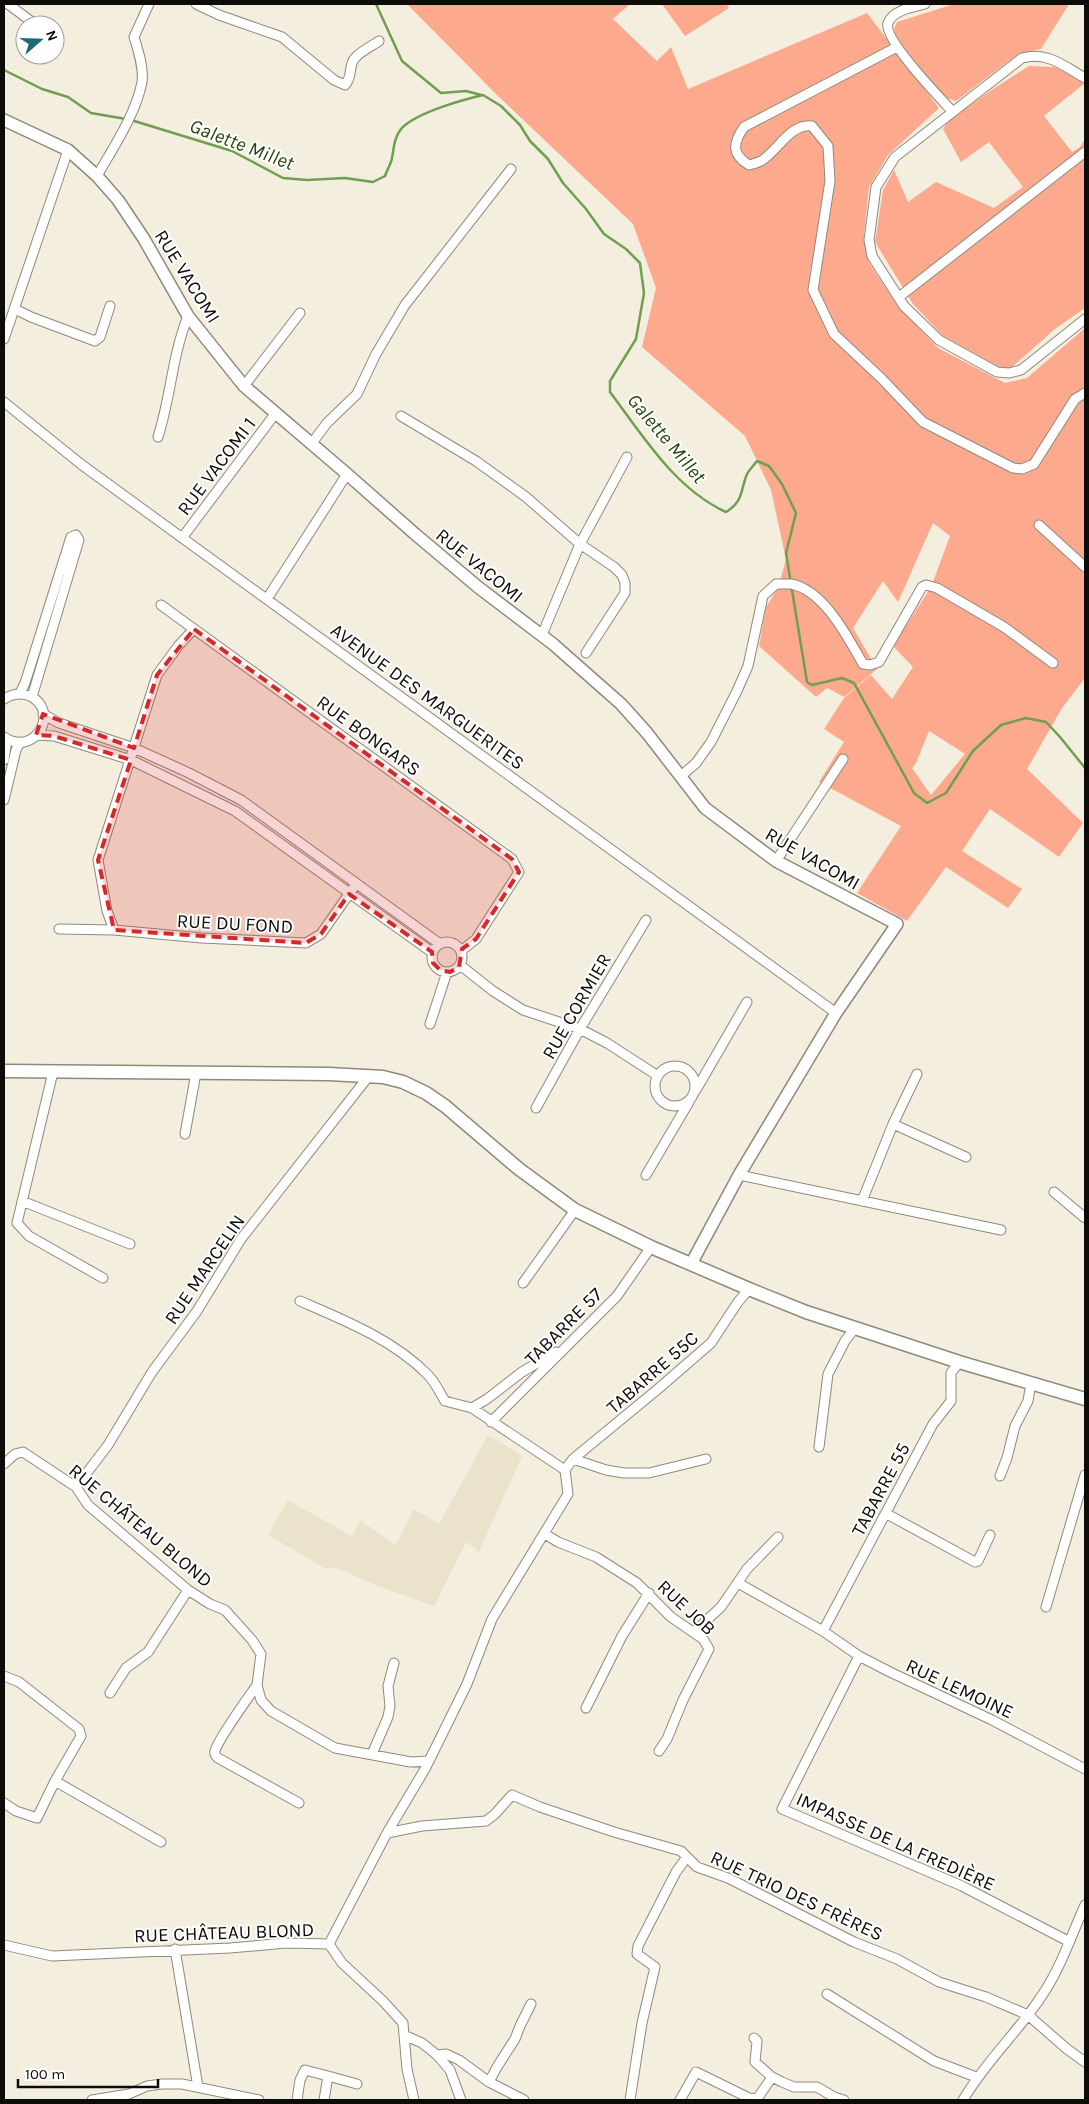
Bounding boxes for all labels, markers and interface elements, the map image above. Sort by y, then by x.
north arrow [15,15,65,65]
text: N [42,28,61,43]
water label: Galette Millet [186,114,297,175]
street label: RUE VACOMI [150,226,224,327]
water label: Galette Millet [623,389,711,488]
street label: RUE VACOMI 1 [173,414,261,520]
street label: RUE VACOMI [431,524,527,608]
street label: AVENUE DES MARGUERITES [326,619,529,775]
street label: RUE BONGARS [312,691,424,781]
street label: RUE VACOMI [761,823,864,895]
street label: RUE DU FOND [176,910,294,938]
street label: RUE CORMIER [538,950,616,1063]
street label: RUE MARCELIN [160,1211,250,1329]
street label: TABARRE 57 [520,1283,607,1370]
street label: TABARRE 55C [602,1327,703,1418]
street label: TABARRE 55 [847,1439,915,1540]
street label: RUE CHÂTEAU BLOND [64,1459,216,1592]
street label: RUE JOB [653,1575,720,1640]
street label: RUE LEMOINE [902,1654,1017,1723]
street label: IMPASSE DE LA FREDIÈRE [793,1787,999,1896]
street label: RUE TRIO DES FRÈRES [707,1845,887,1946]
street label: RUE CHÂTEAU BLOND [134,1919,314,1947]
scale bar [18,2056,158,2088]
text: 100 m [25,2065,65,2083]

